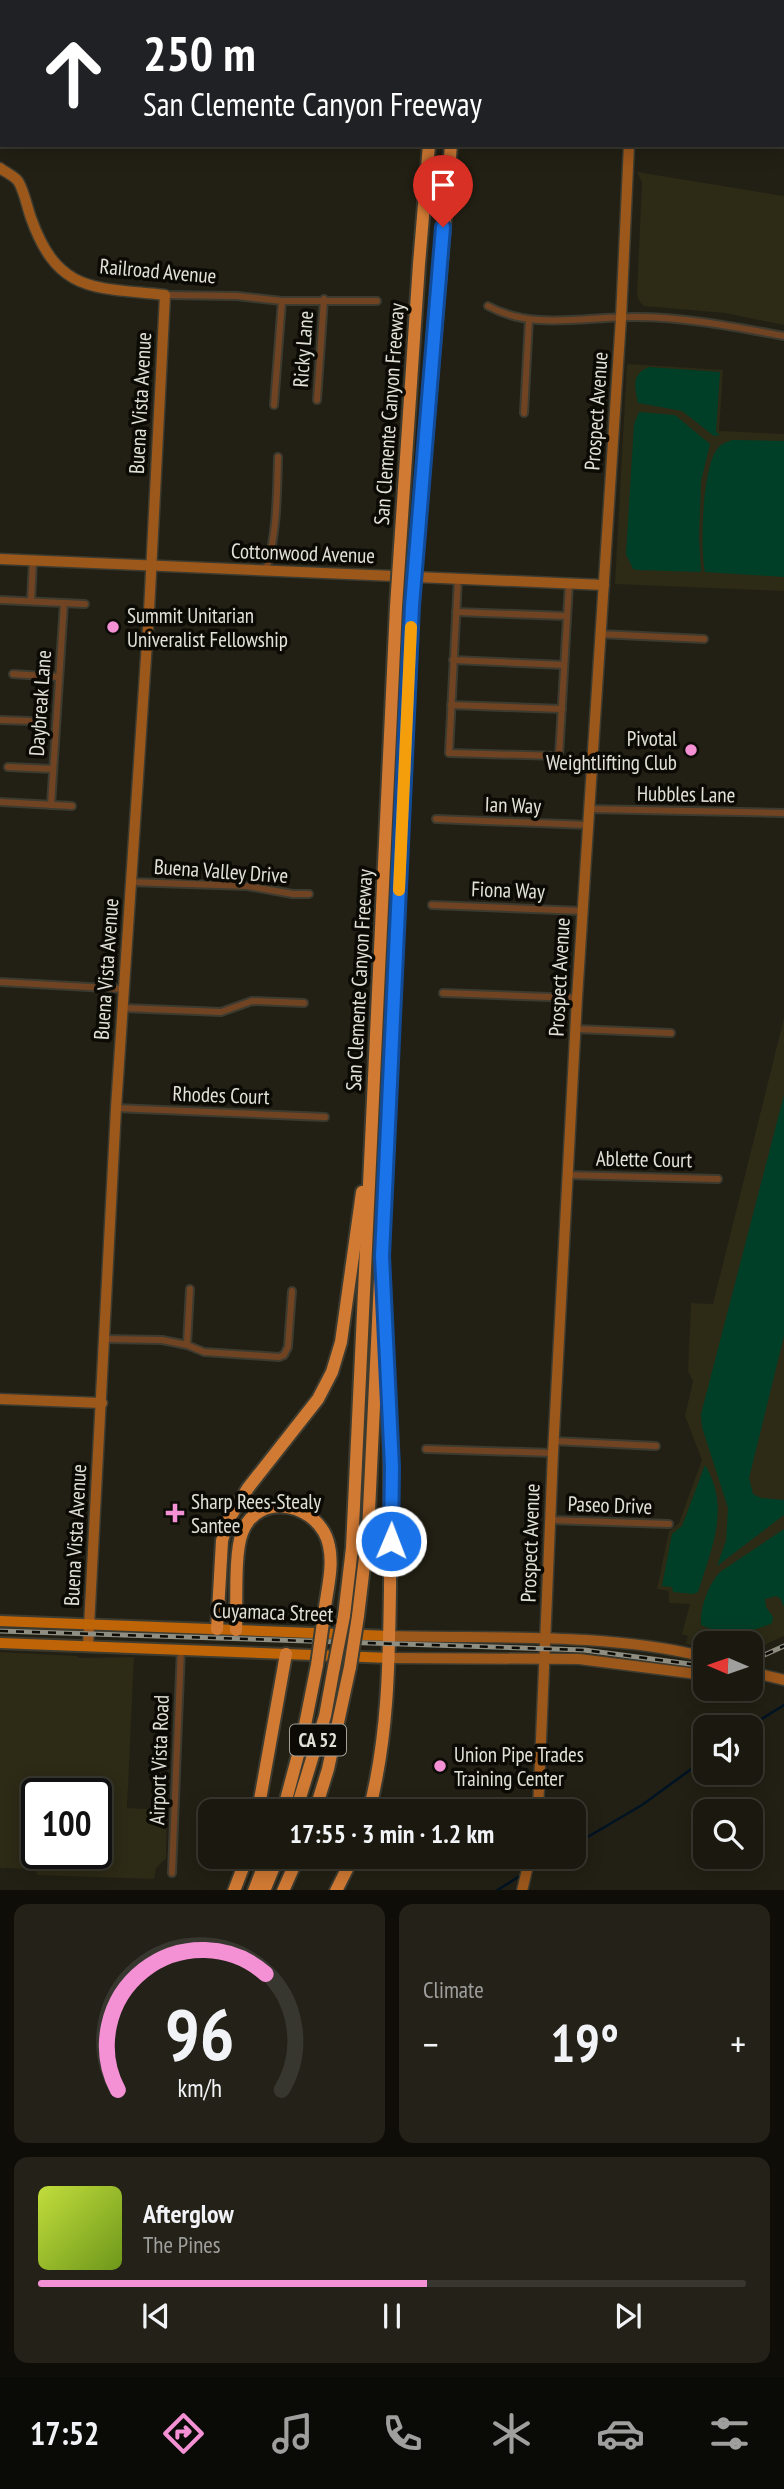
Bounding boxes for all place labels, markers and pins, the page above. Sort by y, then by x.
pin [413,155,473,227]
place label: Summit Unitarian Univeralist Fellowship [127,602,288,653]
marker: Summit Unitarian Univeralist Fellowship [105,619,121,635]
place label: Pivotal Weightlifting Club [546,725,677,776]
marker: Pivotal Weightlifting Club [683,742,699,758]
place label: Sharp Rees-Stealy Santee [191,1488,321,1539]
marker: Sharp Rees-Stealy Santee [165,1503,185,1523]
place label: Union Pipe Trades Training Center [454,1741,584,1792]
marker: Union Pipe Trades Training Center [432,1758,448,1774]

